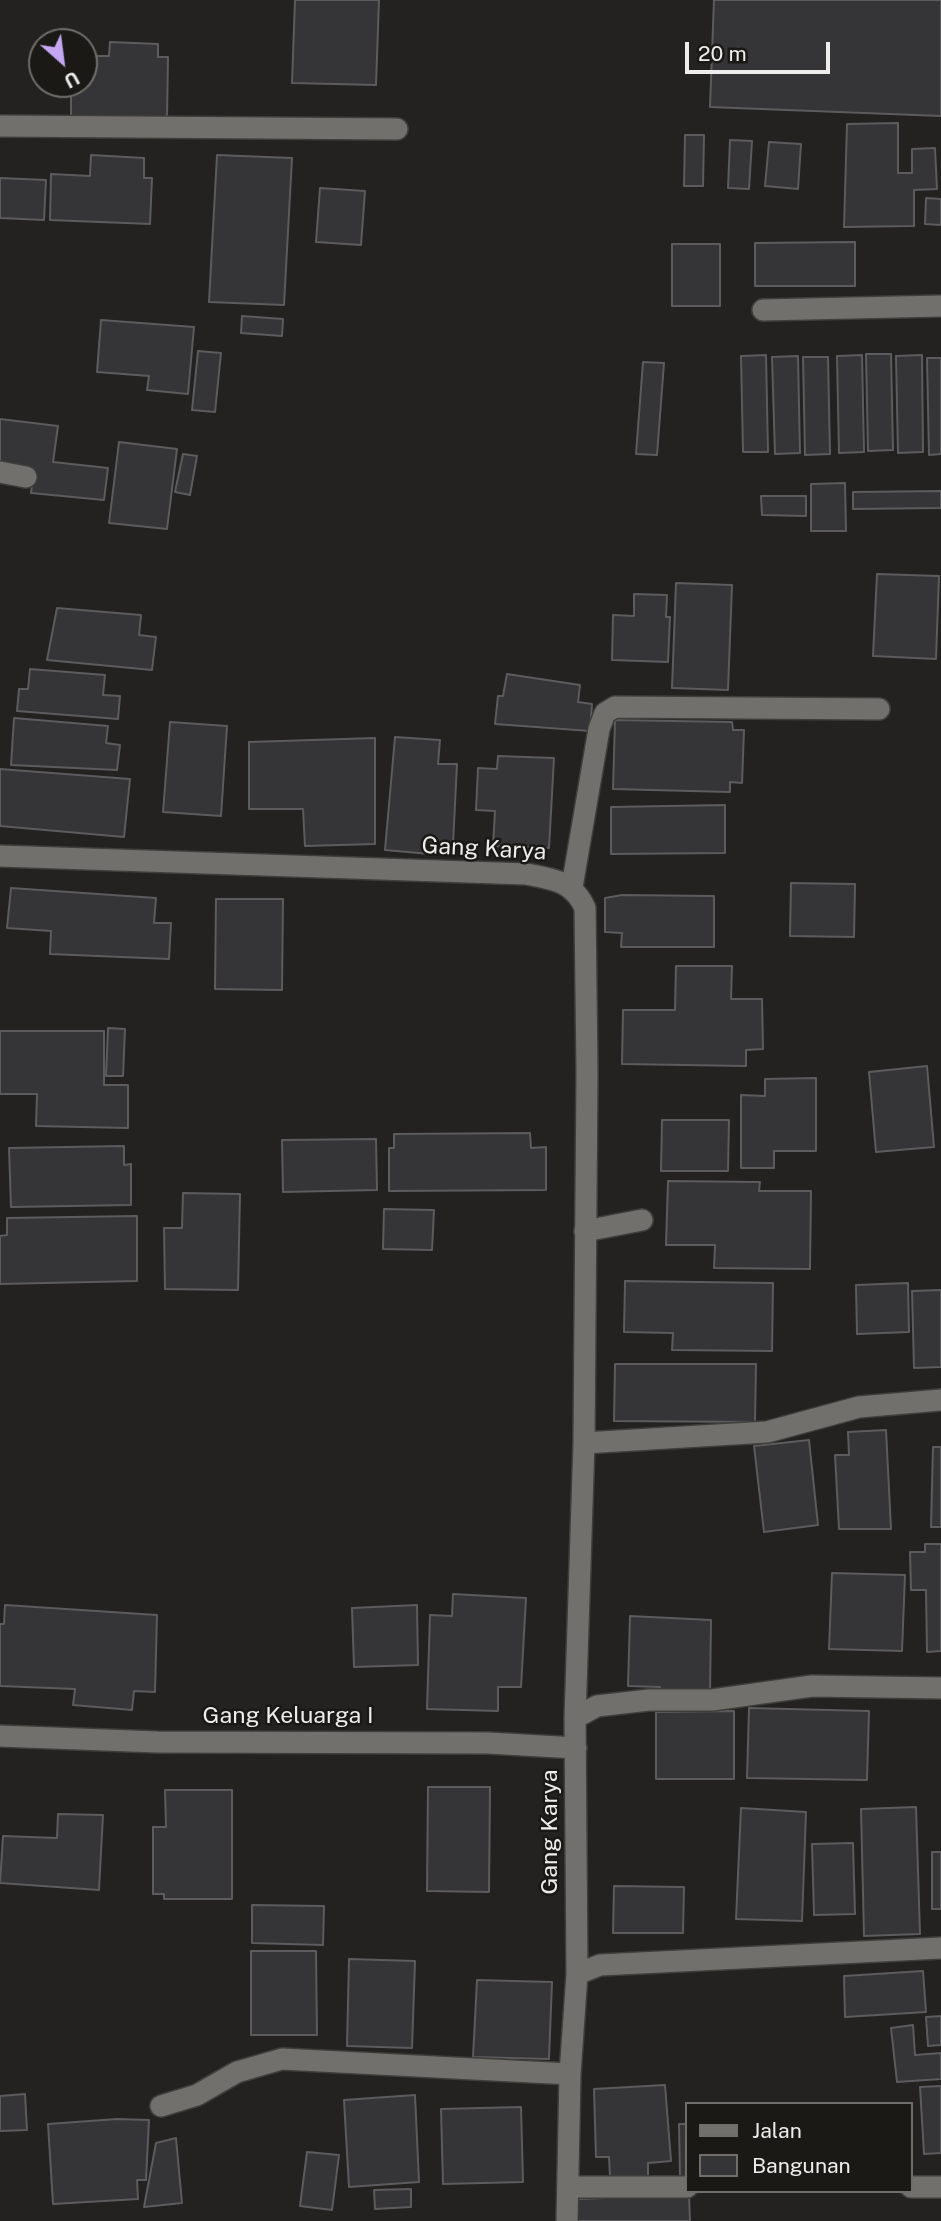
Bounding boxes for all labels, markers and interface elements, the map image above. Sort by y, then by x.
north arrow [28,28,98,98]
scale bar [689,28,834,72]
text: 20 m [698,41,747,66]
text: U [61,67,83,93]
street label: Gang Karya [421,832,547,866]
street label: Gang Keluarga I [203,1702,373,1730]
street label: Gang Karya [536,1769,564,1895]
legend [685,2102,913,2193]
text: Jalan [752,2118,802,2143]
text: Bangunan [752,2153,851,2178]

